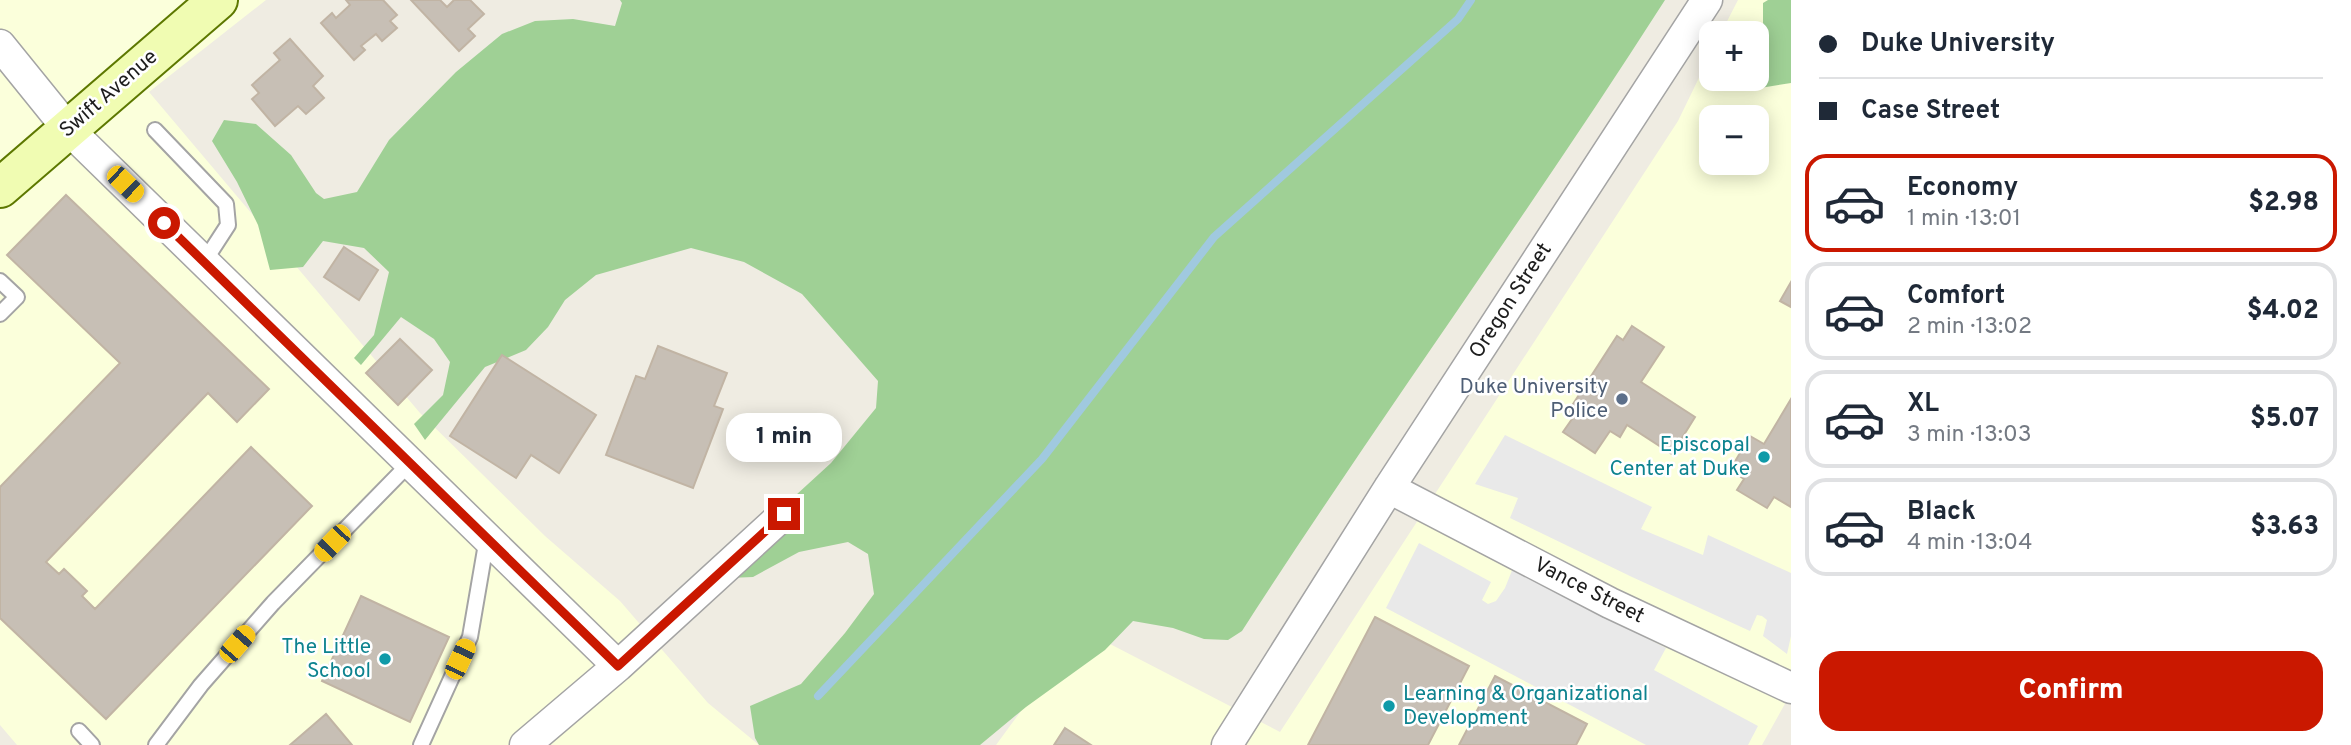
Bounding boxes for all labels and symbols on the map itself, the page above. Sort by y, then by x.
street label: Swift Avenue [54,44,164,144]
car [103,162,148,206]
route start [148,207,180,239]
street label: Oregon Street [1464,238,1558,364]
place label: Duke University Police [1460,374,1608,425]
marker: Duke University Police [1614,391,1630,407]
callout: 1 min [726,412,842,462]
place label: Episcopal Center at Duke [1609,432,1750,483]
marker: Episcopal Center at Duke [1756,449,1772,465]
route end [768,498,800,530]
car [310,521,355,565]
street label: Vance Street [1529,552,1649,630]
car [216,621,259,667]
place label: The Little School [281,634,371,685]
car [442,636,479,682]
marker: The Little School [377,651,393,667]
place label: Learning & Organizational Development [1403,681,1648,732]
marker: Learning & Organizational Development [1381,698,1397,714]

